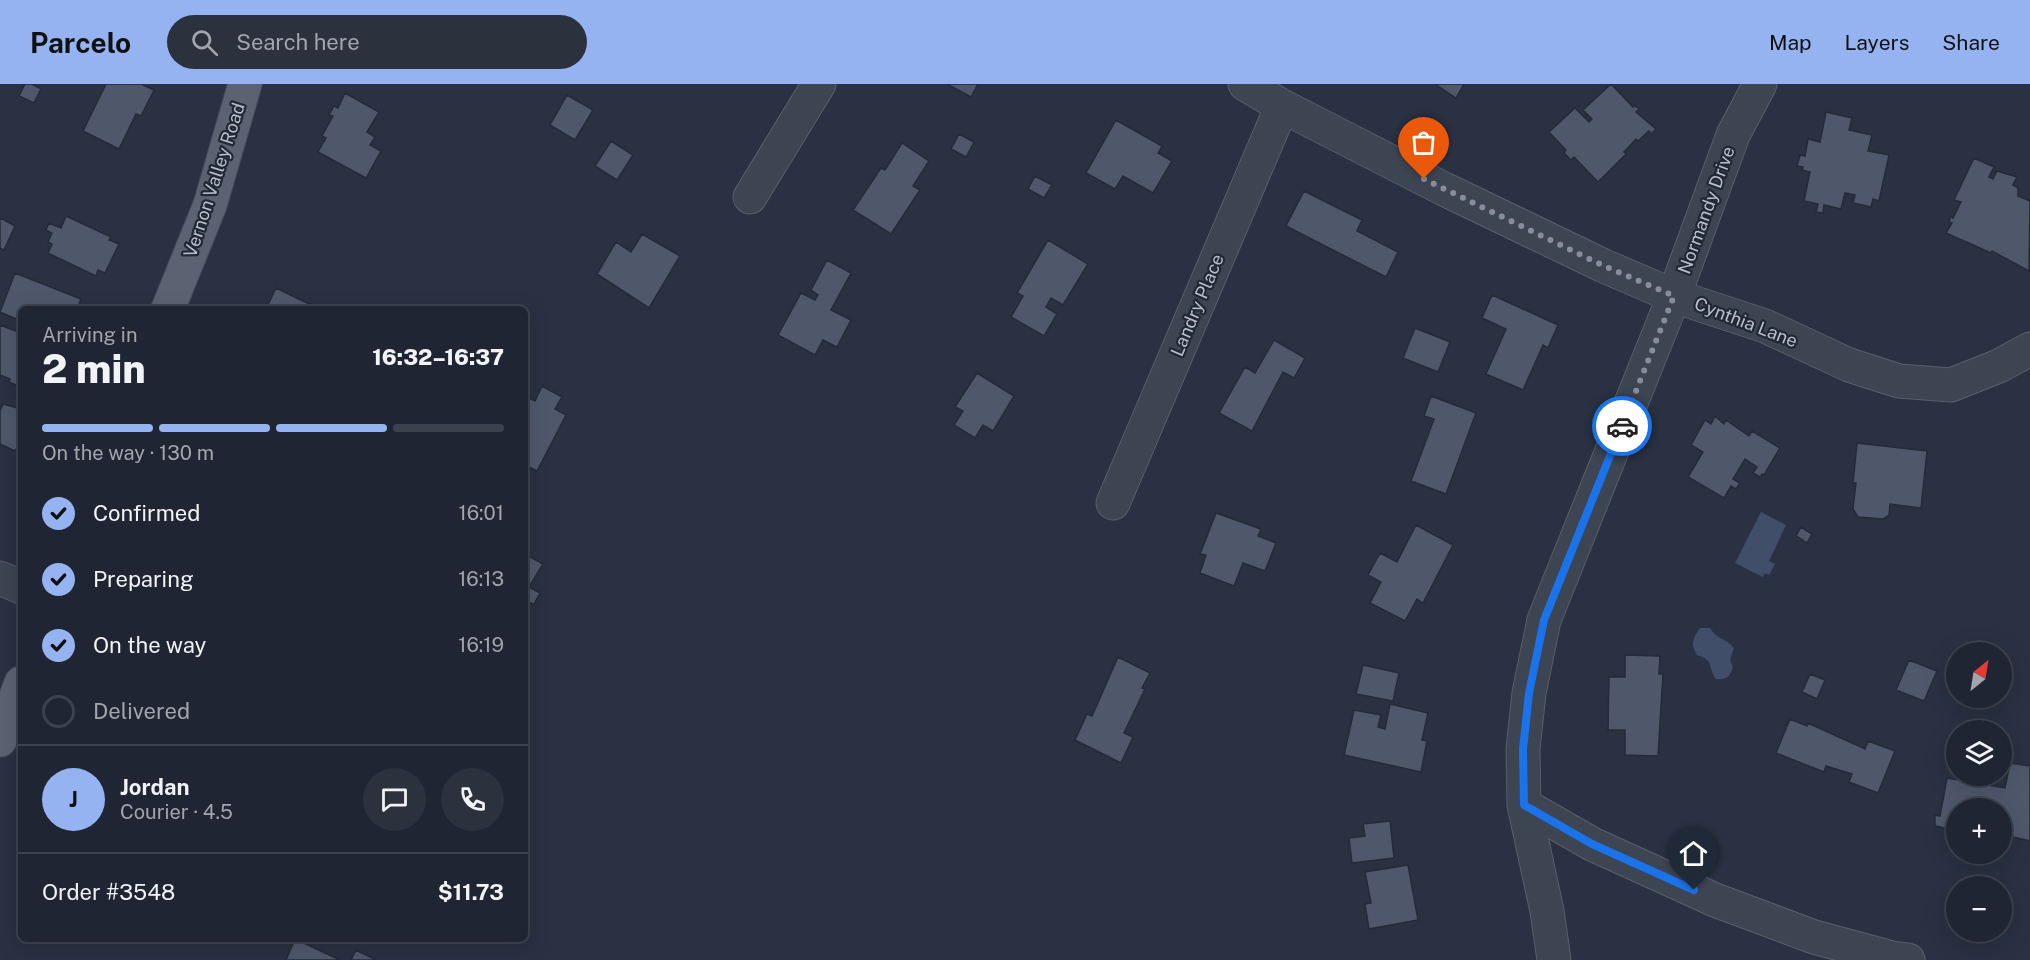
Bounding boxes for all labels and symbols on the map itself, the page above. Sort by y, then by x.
street label: Vernon Valley Road [179,100,249,260]
pin [1398,117,1449,179]
street label: Normandy Drive [1673,143,1739,277]
street label: Landry Place [1166,251,1228,359]
street label: Cynthia Lane [1691,293,1801,351]
courier [1592,396,1652,456]
north arrow [1946,642,2012,708]
pin [1668,828,1719,890]

